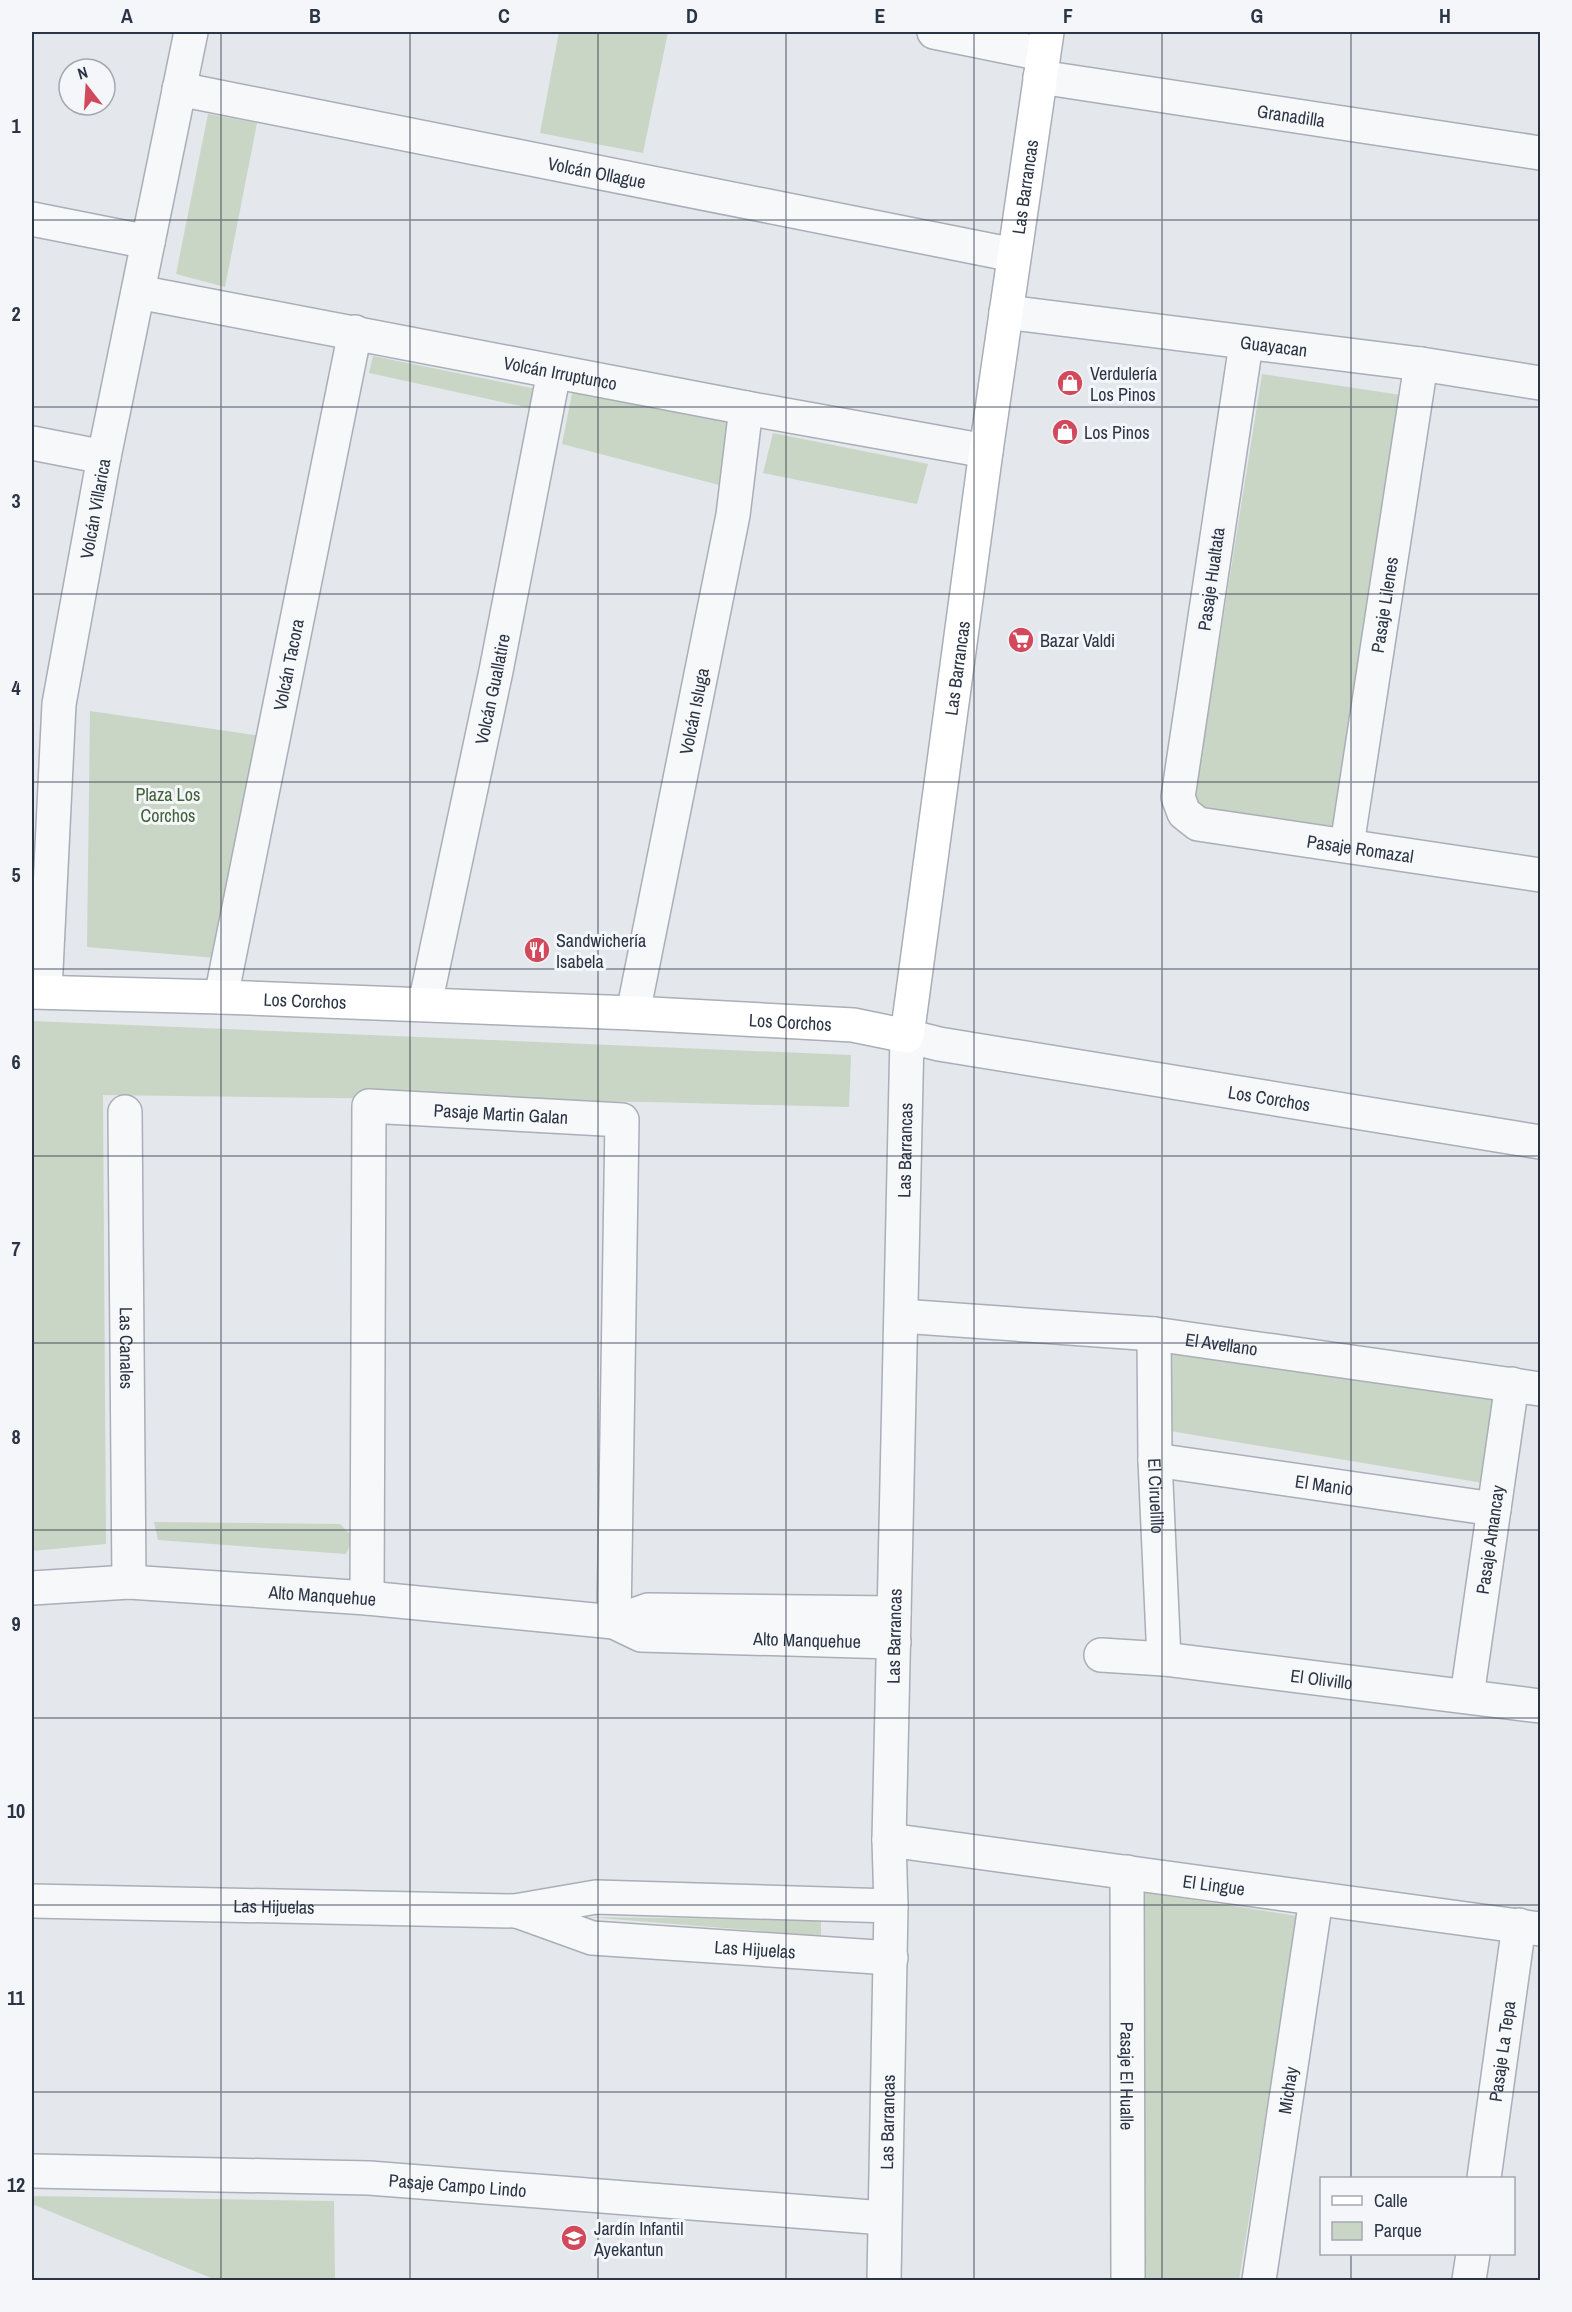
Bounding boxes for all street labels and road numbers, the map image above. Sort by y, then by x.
street label: Granadilla [1256,98,1327,133]
street label: Las Barrancas [1005,138,1044,236]
street label: Volcán Ollague [546,150,648,194]
street label: Guayacan [1239,329,1309,362]
street label: Volcán Irruptunco [502,350,619,396]
street label: Volcán Villarica [73,456,116,561]
street label: Pasaje Hualtata [1191,526,1231,632]
street label: Pasaje Lilenes [1364,555,1404,655]
street label: Volcán Tacora [267,617,309,713]
street label: Las Barrancas [938,619,975,717]
street label: Volcán Guallatire [468,632,515,747]
street label: Volcán Isluga [673,665,715,757]
street label: Pasaje Romazal [1305,828,1415,868]
street label: Los Corchos [263,986,347,1014]
street label: Los Corchos [748,1007,832,1036]
street label: Los Corchos [1226,1079,1312,1117]
street label: Pasaje Martin Galan [433,1097,569,1129]
street label: Las Barrancas [891,1102,918,1198]
street label: Las Canales [114,1307,140,1389]
street label: El Avellano [1184,1326,1260,1361]
street label: El Ciruelillo [1142,1458,1171,1534]
street label: El Manio [1294,1468,1355,1501]
street label: Pasaje Amancay [1469,1483,1510,1596]
street label: Alto Manquehue [267,1579,377,1611]
street label: Las Barrancas [880,1588,907,1684]
street label: Alto Manquehue [752,1626,861,1654]
street label: El Olivillo [1289,1662,1354,1695]
street label: El Lingue [1181,1868,1247,1901]
street label: Las Hijuelas [233,1893,315,1919]
street label: Las Hijuelas [714,1934,796,1964]
street label: Pasaje La Tepa [1482,1999,1521,2103]
street label: Pasaje El Hualle [1115,2022,1140,2130]
street label: Michay [1272,2064,1303,2116]
street label: Las Barrancas [874,2074,900,2170]
street label: Pasaje Campo Lindo [388,2167,527,2203]

